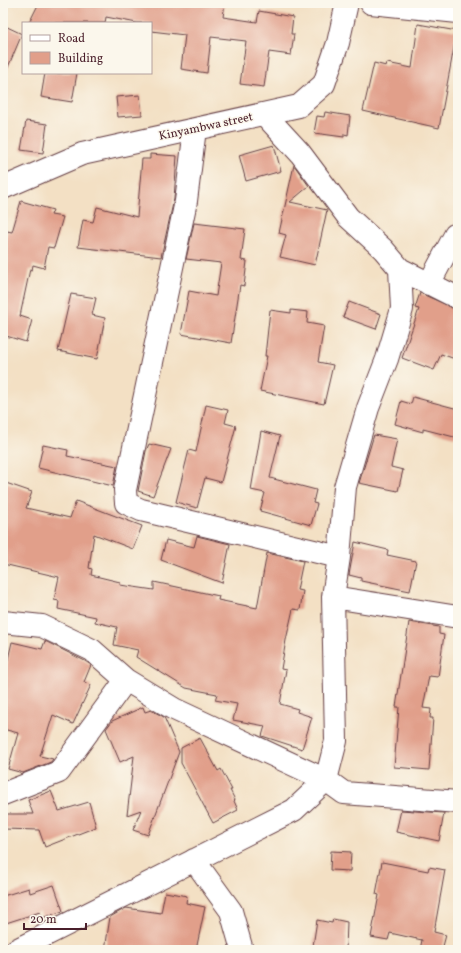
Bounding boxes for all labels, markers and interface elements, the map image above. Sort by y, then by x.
legend [22,22,152,74]
text: Road [58,31,85,47]
text: Building [58,51,103,67]
street label: Kinyambwa street [158,109,254,145]
scale bar [24,905,86,931]
text: 20 m [30,912,57,928]

